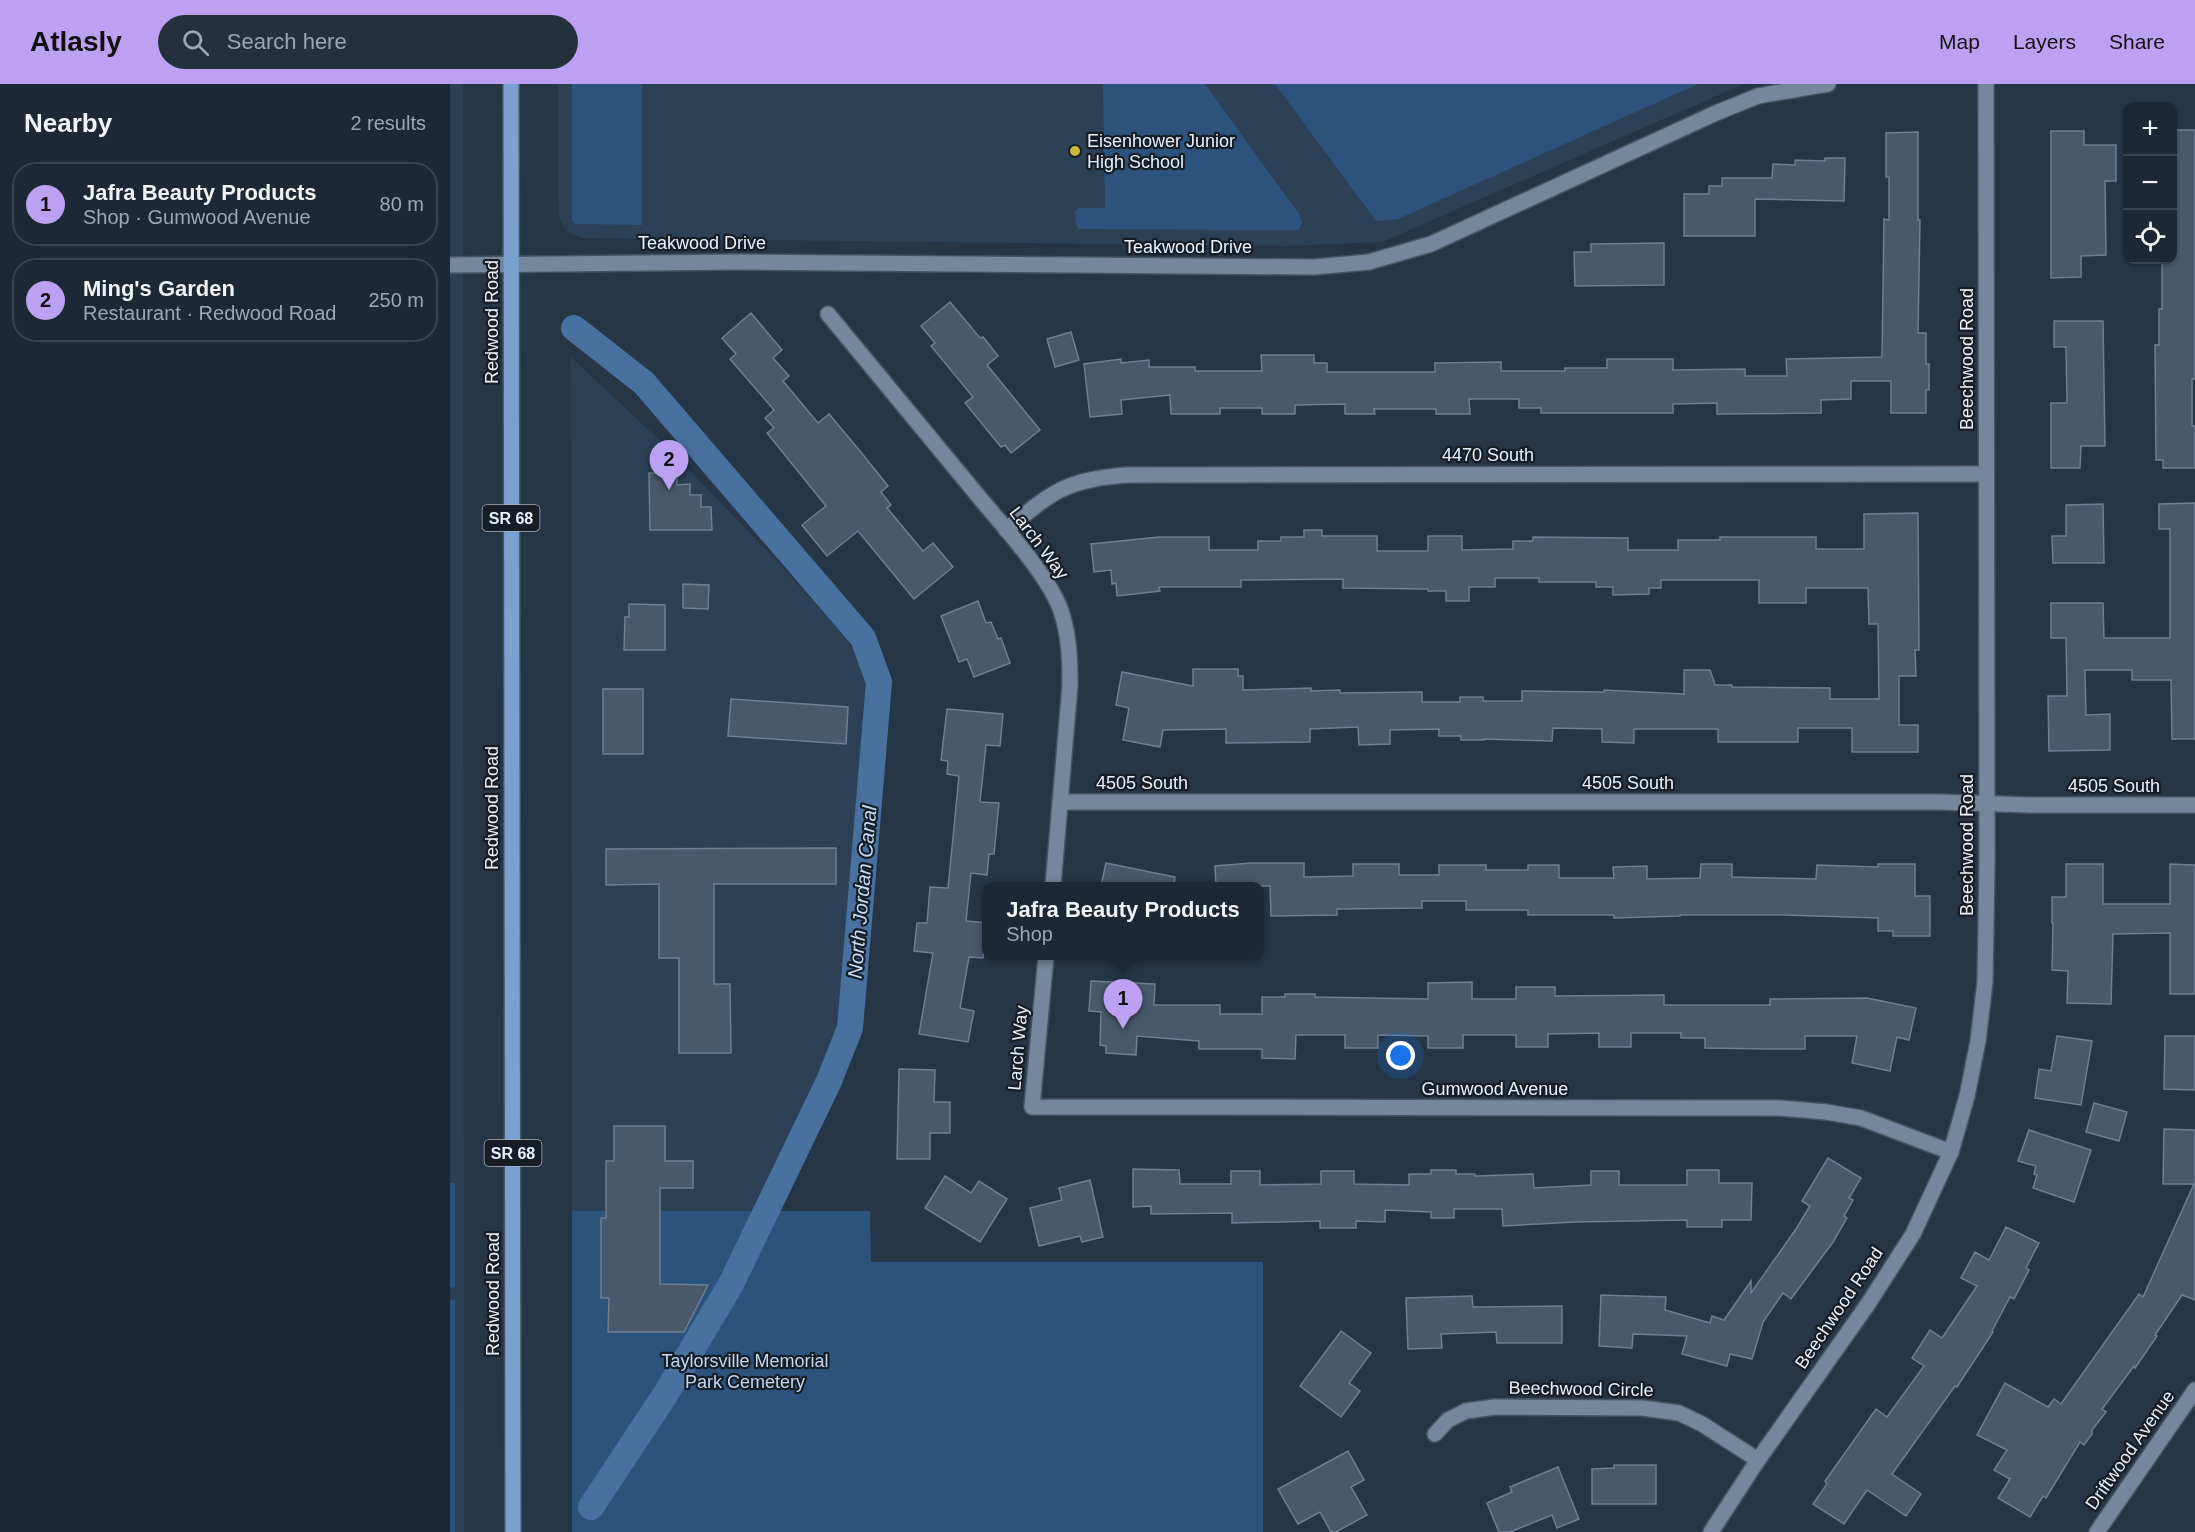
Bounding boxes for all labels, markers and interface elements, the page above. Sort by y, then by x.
search box [158,15,578,69]
text: Atlasly [30,26,122,57]
icon: search [179,26,212,59]
text: Search here [227,29,347,54]
text: Map [1939,30,1980,53]
text: Layers [2013,30,2076,53]
text: Share [2109,30,2165,53]
map controls [2123,102,2177,264]
button: + [2123,102,2177,156]
text: Nearby [24,108,112,138]
text: 2 results [350,112,426,134]
place label: Eisenhower Junior High School [1087,131,1235,172]
marker: Eisenhower Junior High School [1068,144,1082,158]
button: − [2123,156,2177,210]
text: Jafra Beauty Products [83,180,317,205]
text: 1 [40,193,51,215]
text: 80 m [380,193,424,215]
text: Shop · Gumwood Avenue [83,206,311,228]
button: locate [2123,210,2177,264]
street label: Teakwood Drive [638,233,766,253]
street label: Teakwood Drive [1124,237,1252,257]
street label: Redwood Road [482,260,502,384]
text: Ming's Garden [83,276,235,301]
street label: Beechwood Road [1957,288,1977,430]
text: 2 [40,289,51,311]
text: 250 m [368,289,424,311]
text: Restaurant · Redwood Road [83,302,336,324]
pin: 2 [650,440,688,490]
street label: 4470 South [1442,445,1534,465]
street label: Larch Way [1005,503,1073,583]
road number: SR 68 [482,505,540,531]
street label: Redwood Road [482,746,502,870]
street label: 4505 South [1096,773,1188,793]
street label: 4505 South [1582,773,1674,793]
street label: Beechwood Road [1957,774,1977,916]
street label: 4505 South [2068,776,2160,796]
water label: North Jordan Canal [843,804,881,979]
popup [982,882,1264,960]
text: Jafra Beauty Products [1006,897,1240,922]
text: Shop [1006,923,1053,945]
pin: 1 [1104,980,1142,1029]
street label: Larch Way [1004,1005,1032,1091]
your location [1386,1041,1415,1070]
street label: Gumwood Avenue [1422,1079,1568,1099]
road number: SR 68 [484,1140,542,1166]
street label: Redwood Road [483,1232,503,1356]
street label: Beechwood Road [1791,1244,1887,1372]
park label: Taylorsville Memorial Park Cemetery [661,1351,829,1392]
street label: Beechwood Circle [1508,1378,1654,1400]
street label: Driftwood Avenue [2081,1387,2179,1513]

